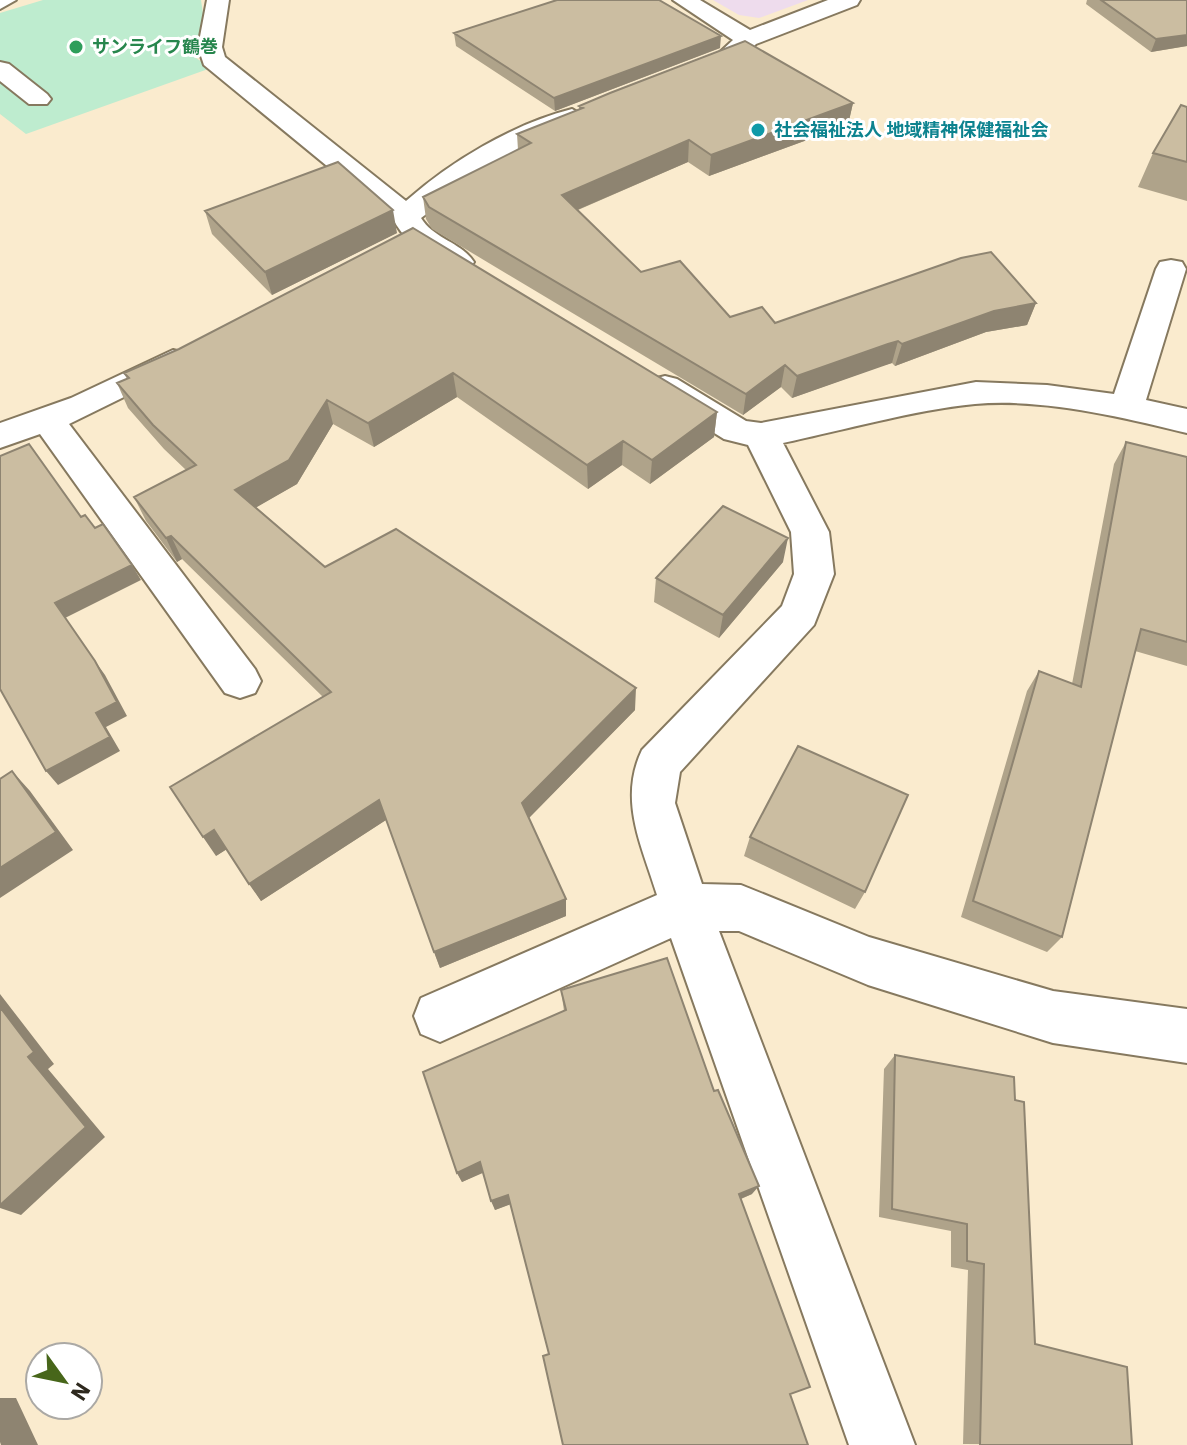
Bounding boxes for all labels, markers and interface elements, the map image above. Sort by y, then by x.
place label: サンライフ鶴巻 [92,35,218,58]
marker: サンライフ鶴巻 [67,38,85,56]
place label: 社会福祉法人 地域精神保健福祉会 [774,118,1048,141]
marker: 社会福祉法人 地域精神保健福祉会 [749,121,767,139]
north arrow [24,1341,104,1421]
text: N [65,1378,98,1407]

